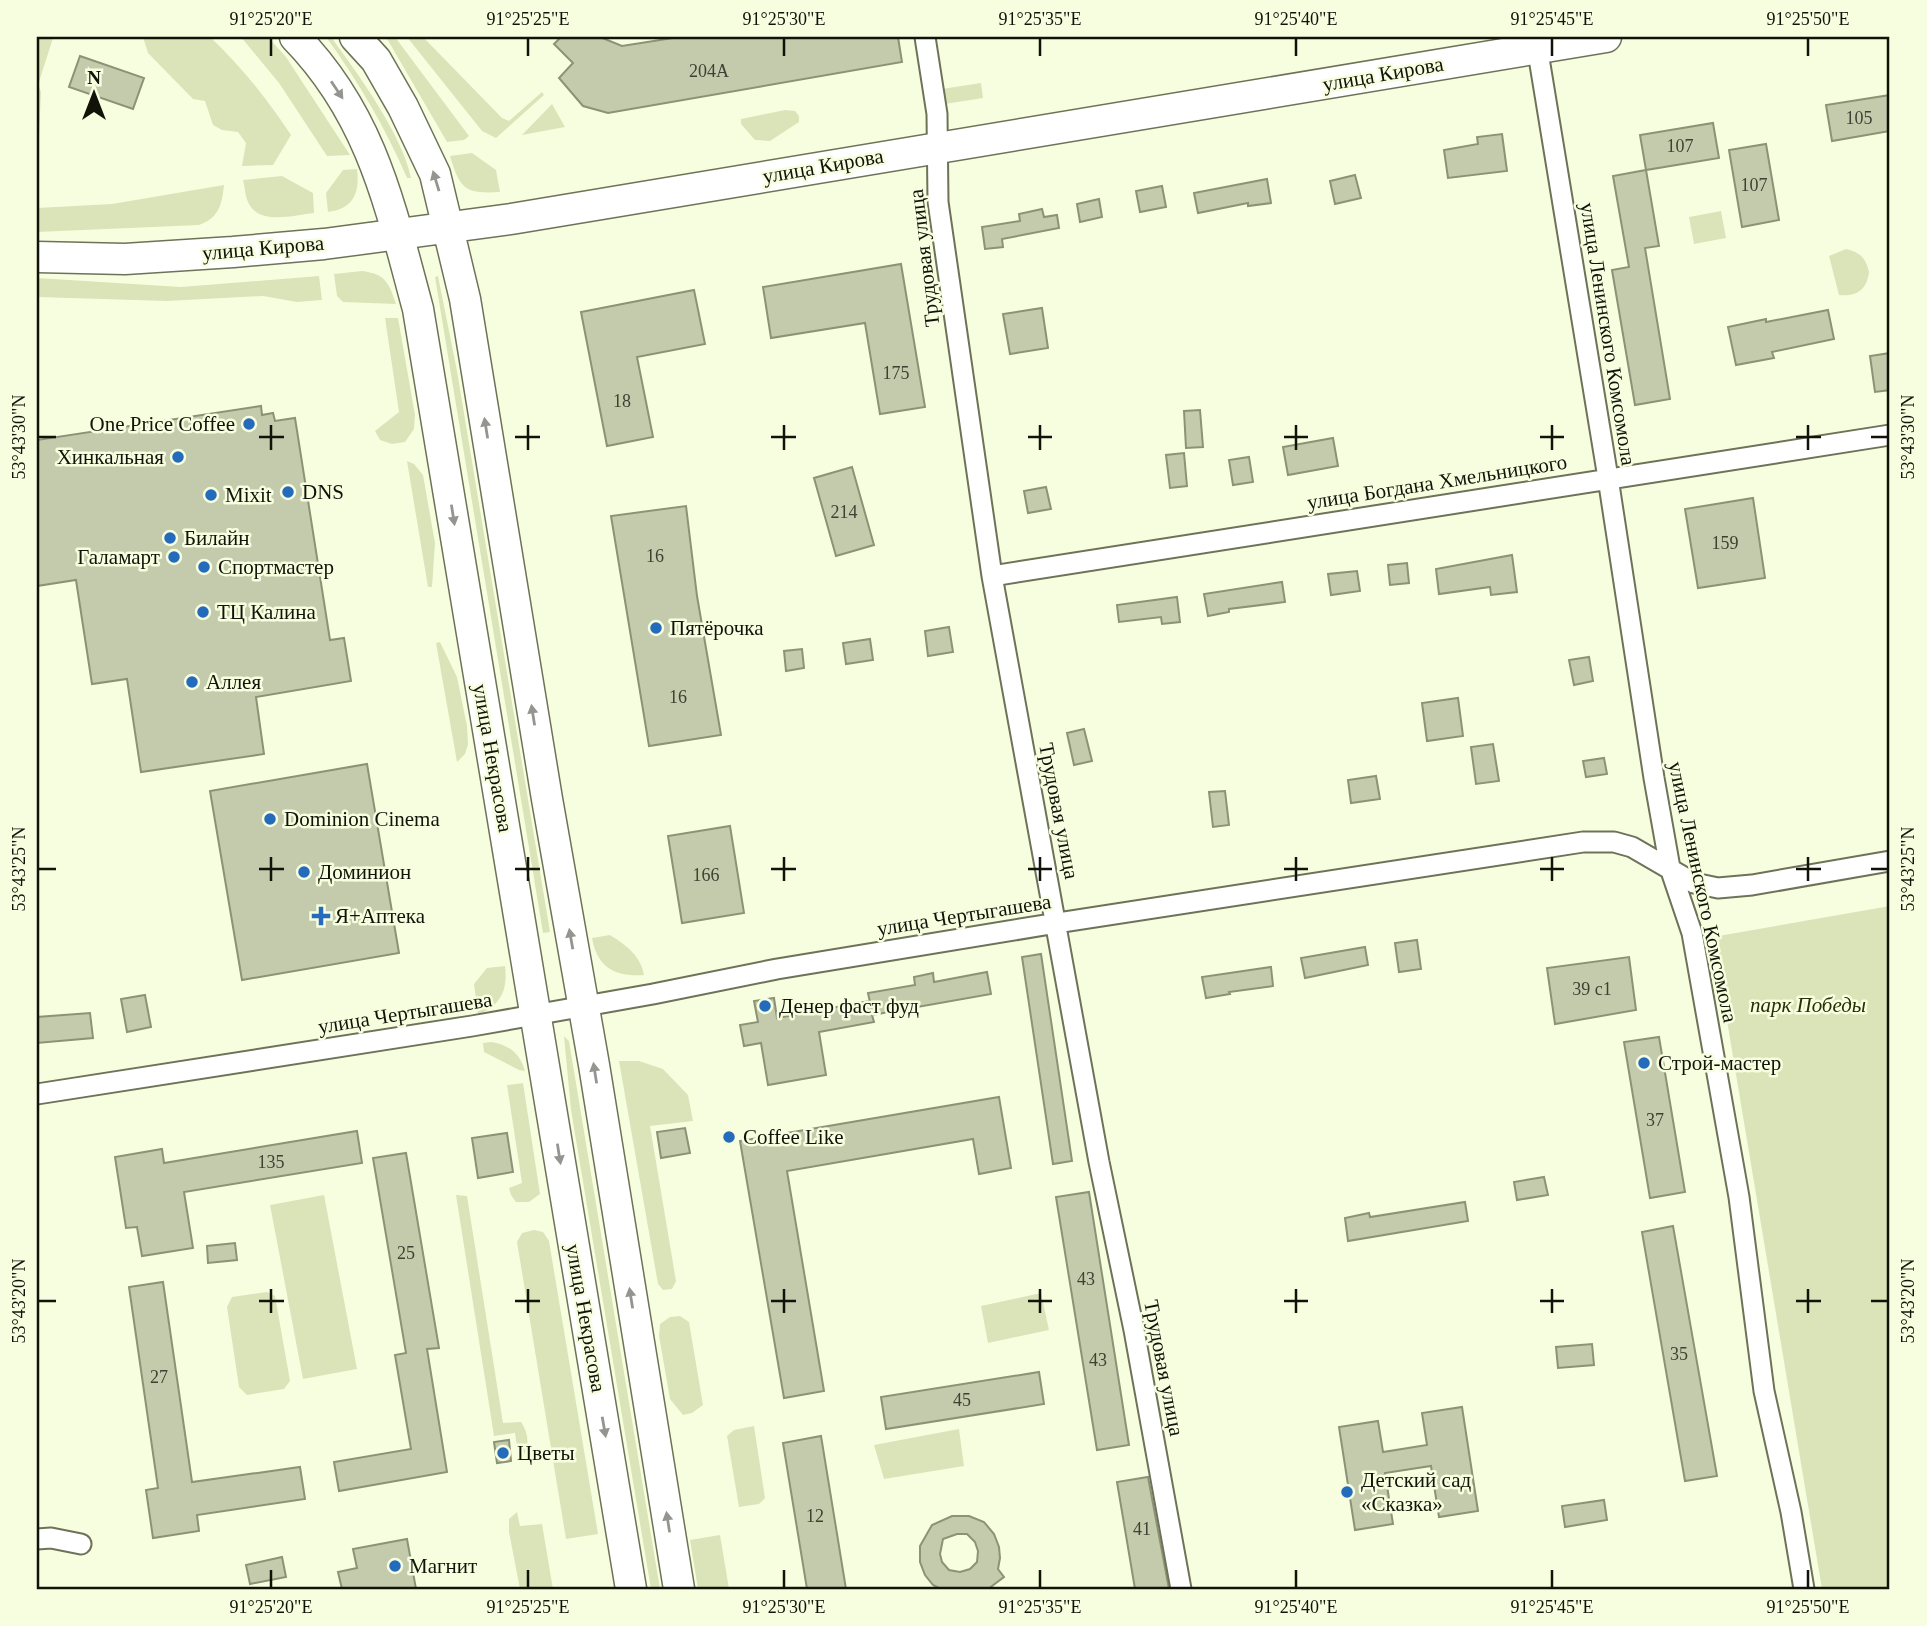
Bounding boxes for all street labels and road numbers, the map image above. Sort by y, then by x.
street label: улица Кирова [1321,51,1446,96]
street label: улица Кирова [761,143,886,188]
street label: Трудовая улица [904,187,944,328]
street label: улица Ленинского Комсомола [1575,201,1641,468]
street label: улица Кирова [201,231,326,265]
street label: улица Богдана Хмельницкого [1305,450,1569,514]
street label: улица Некрасова [468,682,518,835]
street label: Трудовая улица [1034,741,1084,882]
street label: улица Ленинского Комсомола [1664,759,1743,1025]
street label: улица Чертыгашева [875,889,1053,941]
street label: улица Чертыгашева [316,987,494,1039]
street label: улица Некрасова [561,1242,611,1395]
street label: Трудовая улица [1139,1298,1189,1439]

